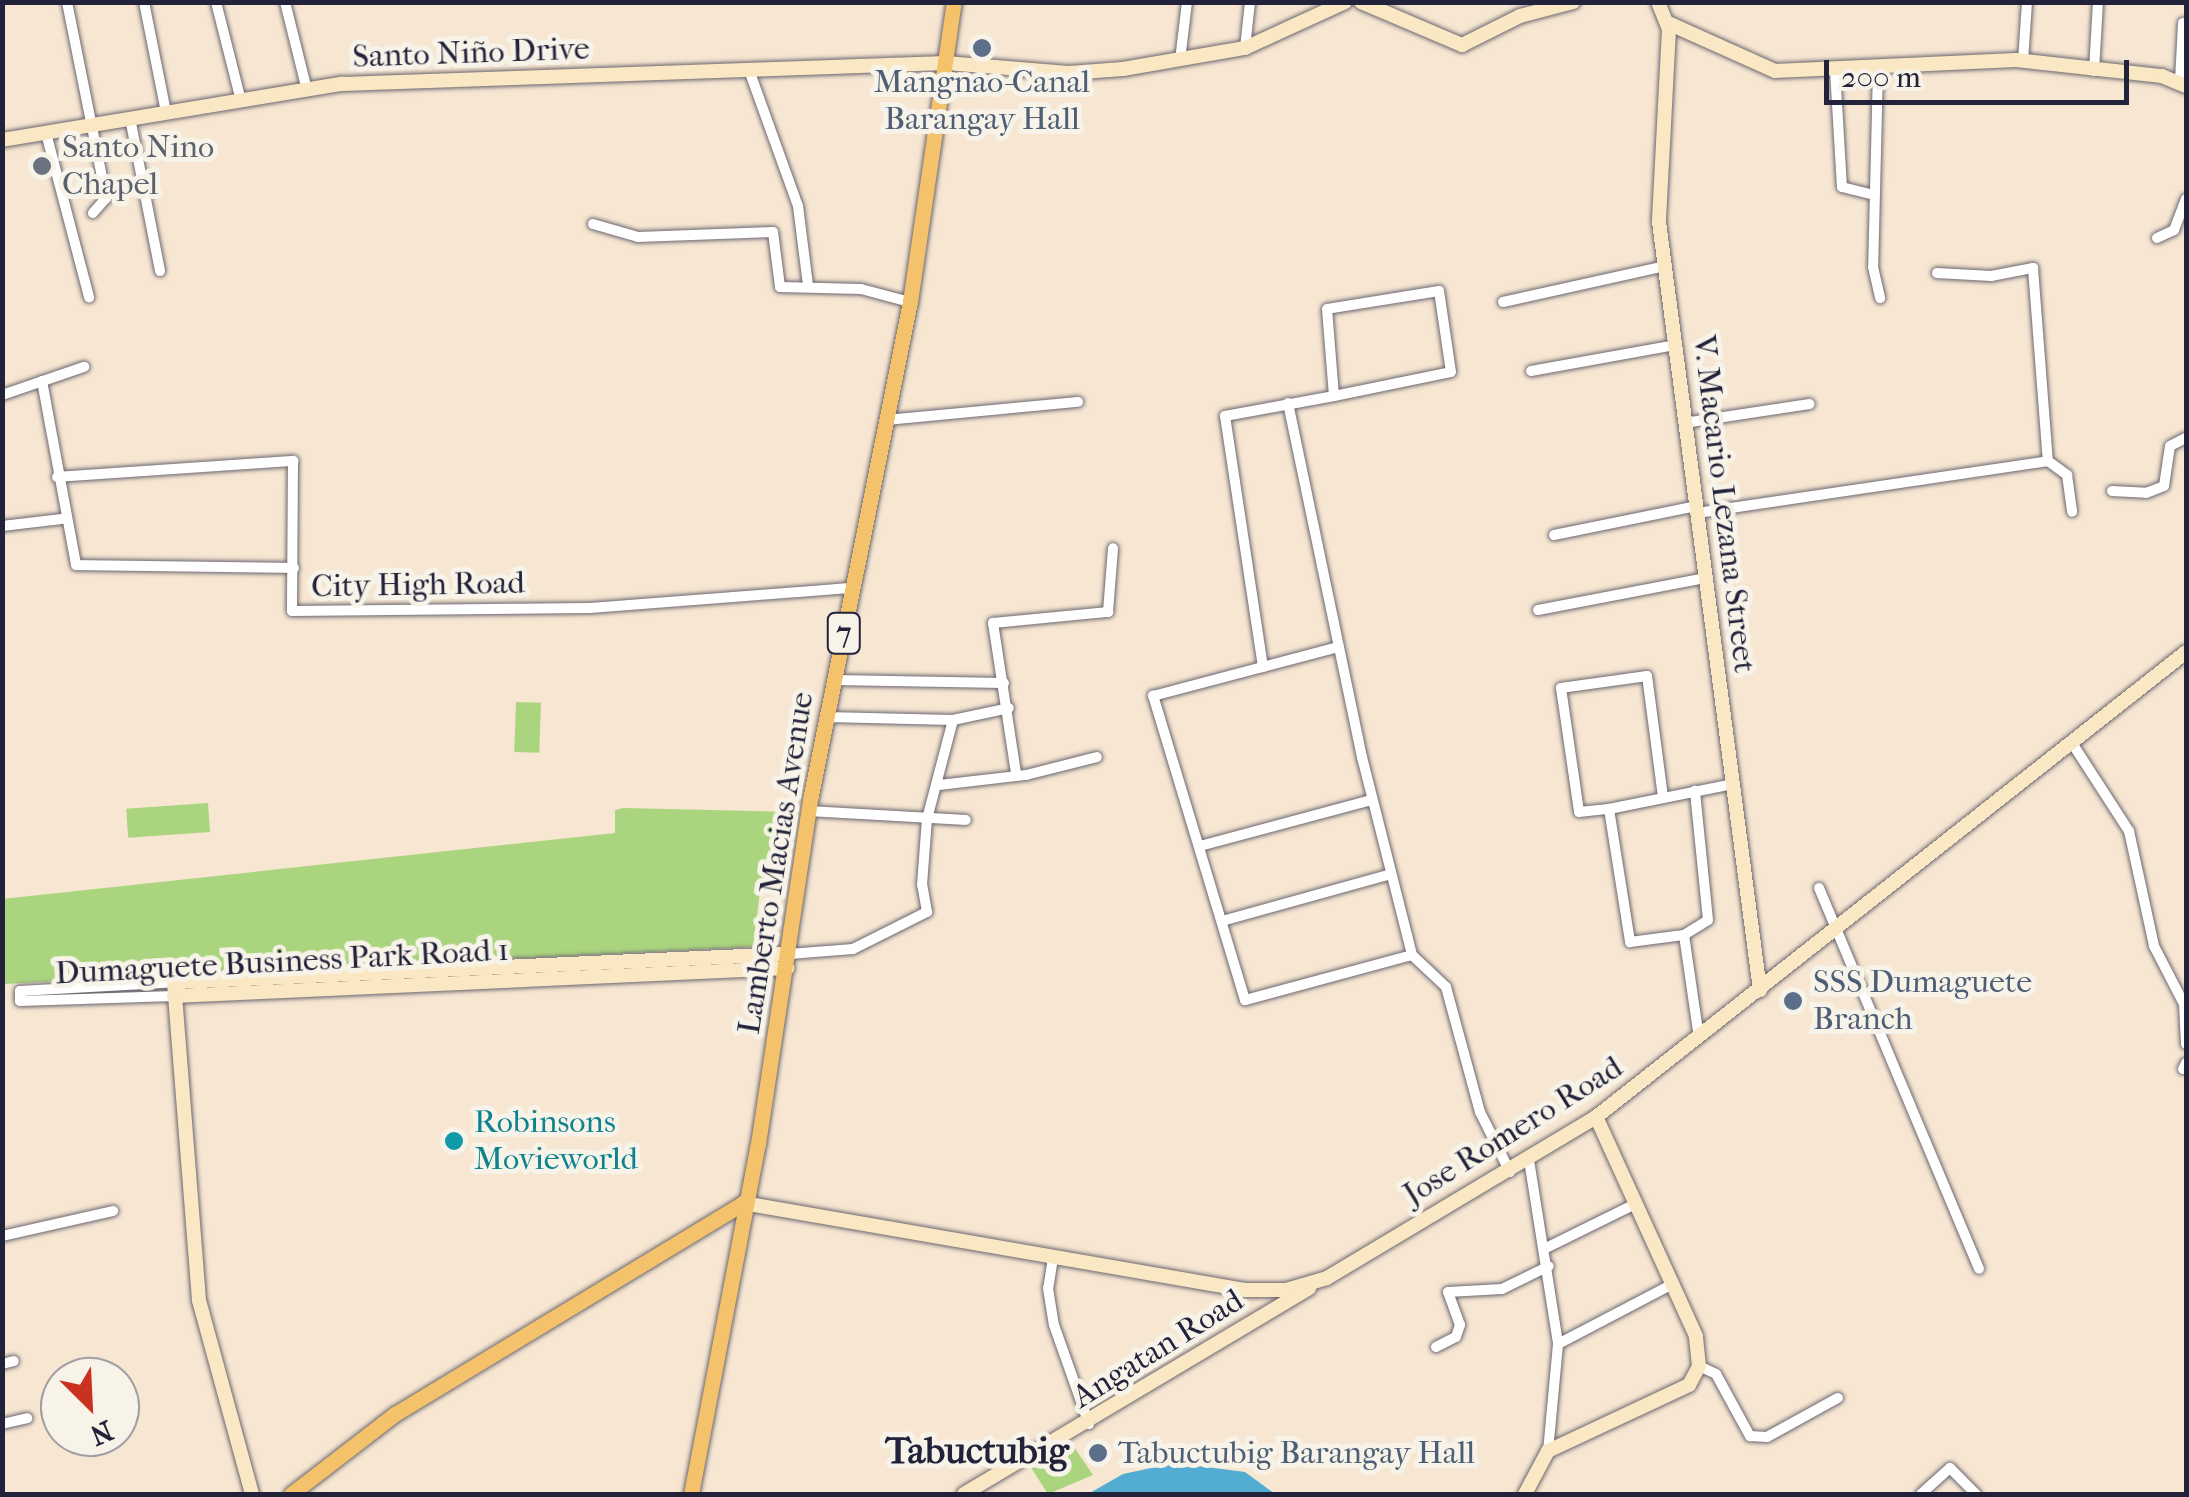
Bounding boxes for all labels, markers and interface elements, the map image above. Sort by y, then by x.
street label: Santo Niño Drive [352,30,590,76]
marker: Mangnao-Canal Barangay Hall [971,37,993,59]
scale bar [1829,40,2134,102]
text: 200 m [1841,60,1921,95]
place label: Mangnao-Canal Barangay Hall [874,64,1090,139]
place label: Santo Nino Chapel [62,129,214,204]
marker: Santo Nino Chapel [31,155,53,177]
street label: V. Macario Lezana Street [1684,333,1764,675]
street label: City High Road [311,564,525,606]
road number: 7 [826,608,862,658]
street label: Lamberto Macias Avenue [730,689,822,1037]
street label: Dumaguete Business Park Road 1 [54,931,510,993]
place label: SSS Dumaguete Branch [1813,964,2032,1039]
marker: SSS Dumaguete Branch [1782,990,1804,1012]
street label: Jose Romero Road [1396,1048,1630,1214]
place label: Robinsons Movieworld [474,1104,638,1179]
marker: Robinsons Movieworld [443,1130,465,1152]
street label: Angatan Road [1066,1281,1250,1417]
north arrow [40,1357,140,1457]
text: N [85,1414,118,1452]
district label: Tabuctubig [885,1428,1069,1474]
place label: Tabuctubig Barangay Hall [1118,1434,1475,1472]
marker: Tabuctubig Barangay Hall [1087,1442,1109,1464]

